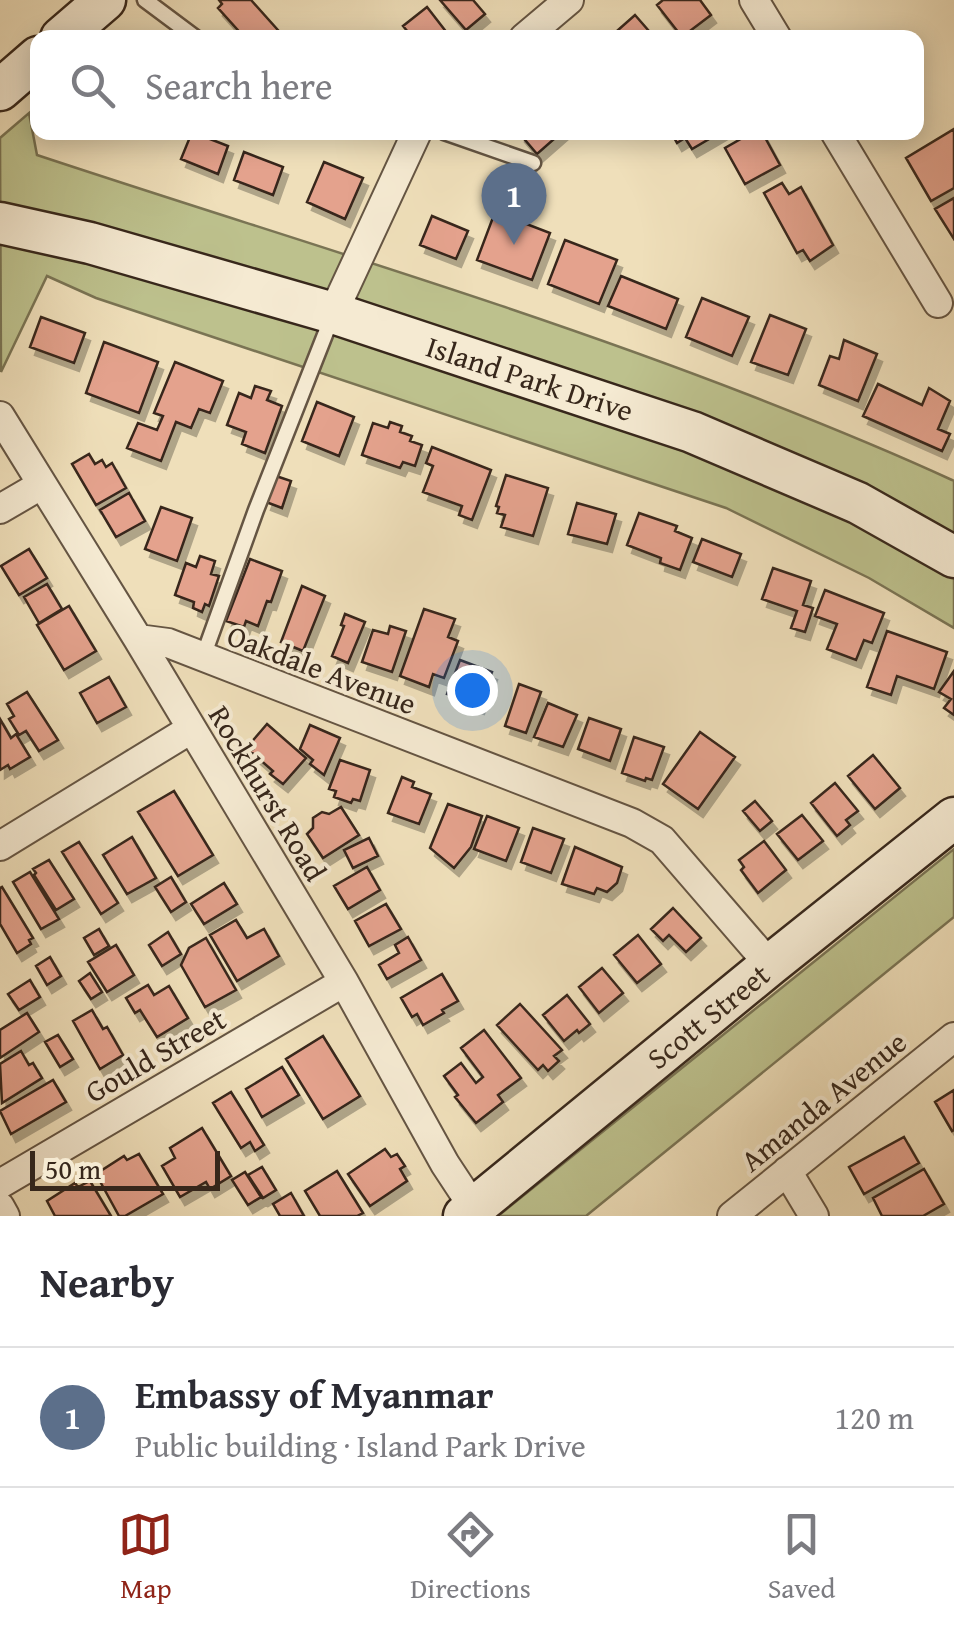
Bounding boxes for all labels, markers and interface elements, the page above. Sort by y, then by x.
search box [30,30,924,140]
text: Search here [145,57,333,113]
icon: search [65,58,120,113]
pin: 1 [482,162,546,245]
street label: Island Park Drive [421,324,639,432]
street label: Oakdale Avenue [221,613,423,725]
your location [447,665,498,716]
street label: Rockhurst Road [198,697,338,889]
street label: Scott Street [637,952,779,1079]
street label: Gould Street [76,997,234,1113]
street label: Amanda Avenue [730,1020,916,1182]
scale bar [30,1146,220,1190]
text: 50 m [45,1148,101,1189]
text: Nearby [40,1251,174,1312]
text: Embassy of Myanmar [135,1366,494,1422]
text: 1 [64,1394,81,1441]
text: 120 m [835,1394,914,1441]
text: Public building · Island Park Drive [135,1422,586,1469]
tab: Map [118,1507,173,1608]
tab: Directions [410,1507,531,1608]
tab: Saved [768,1507,836,1608]

